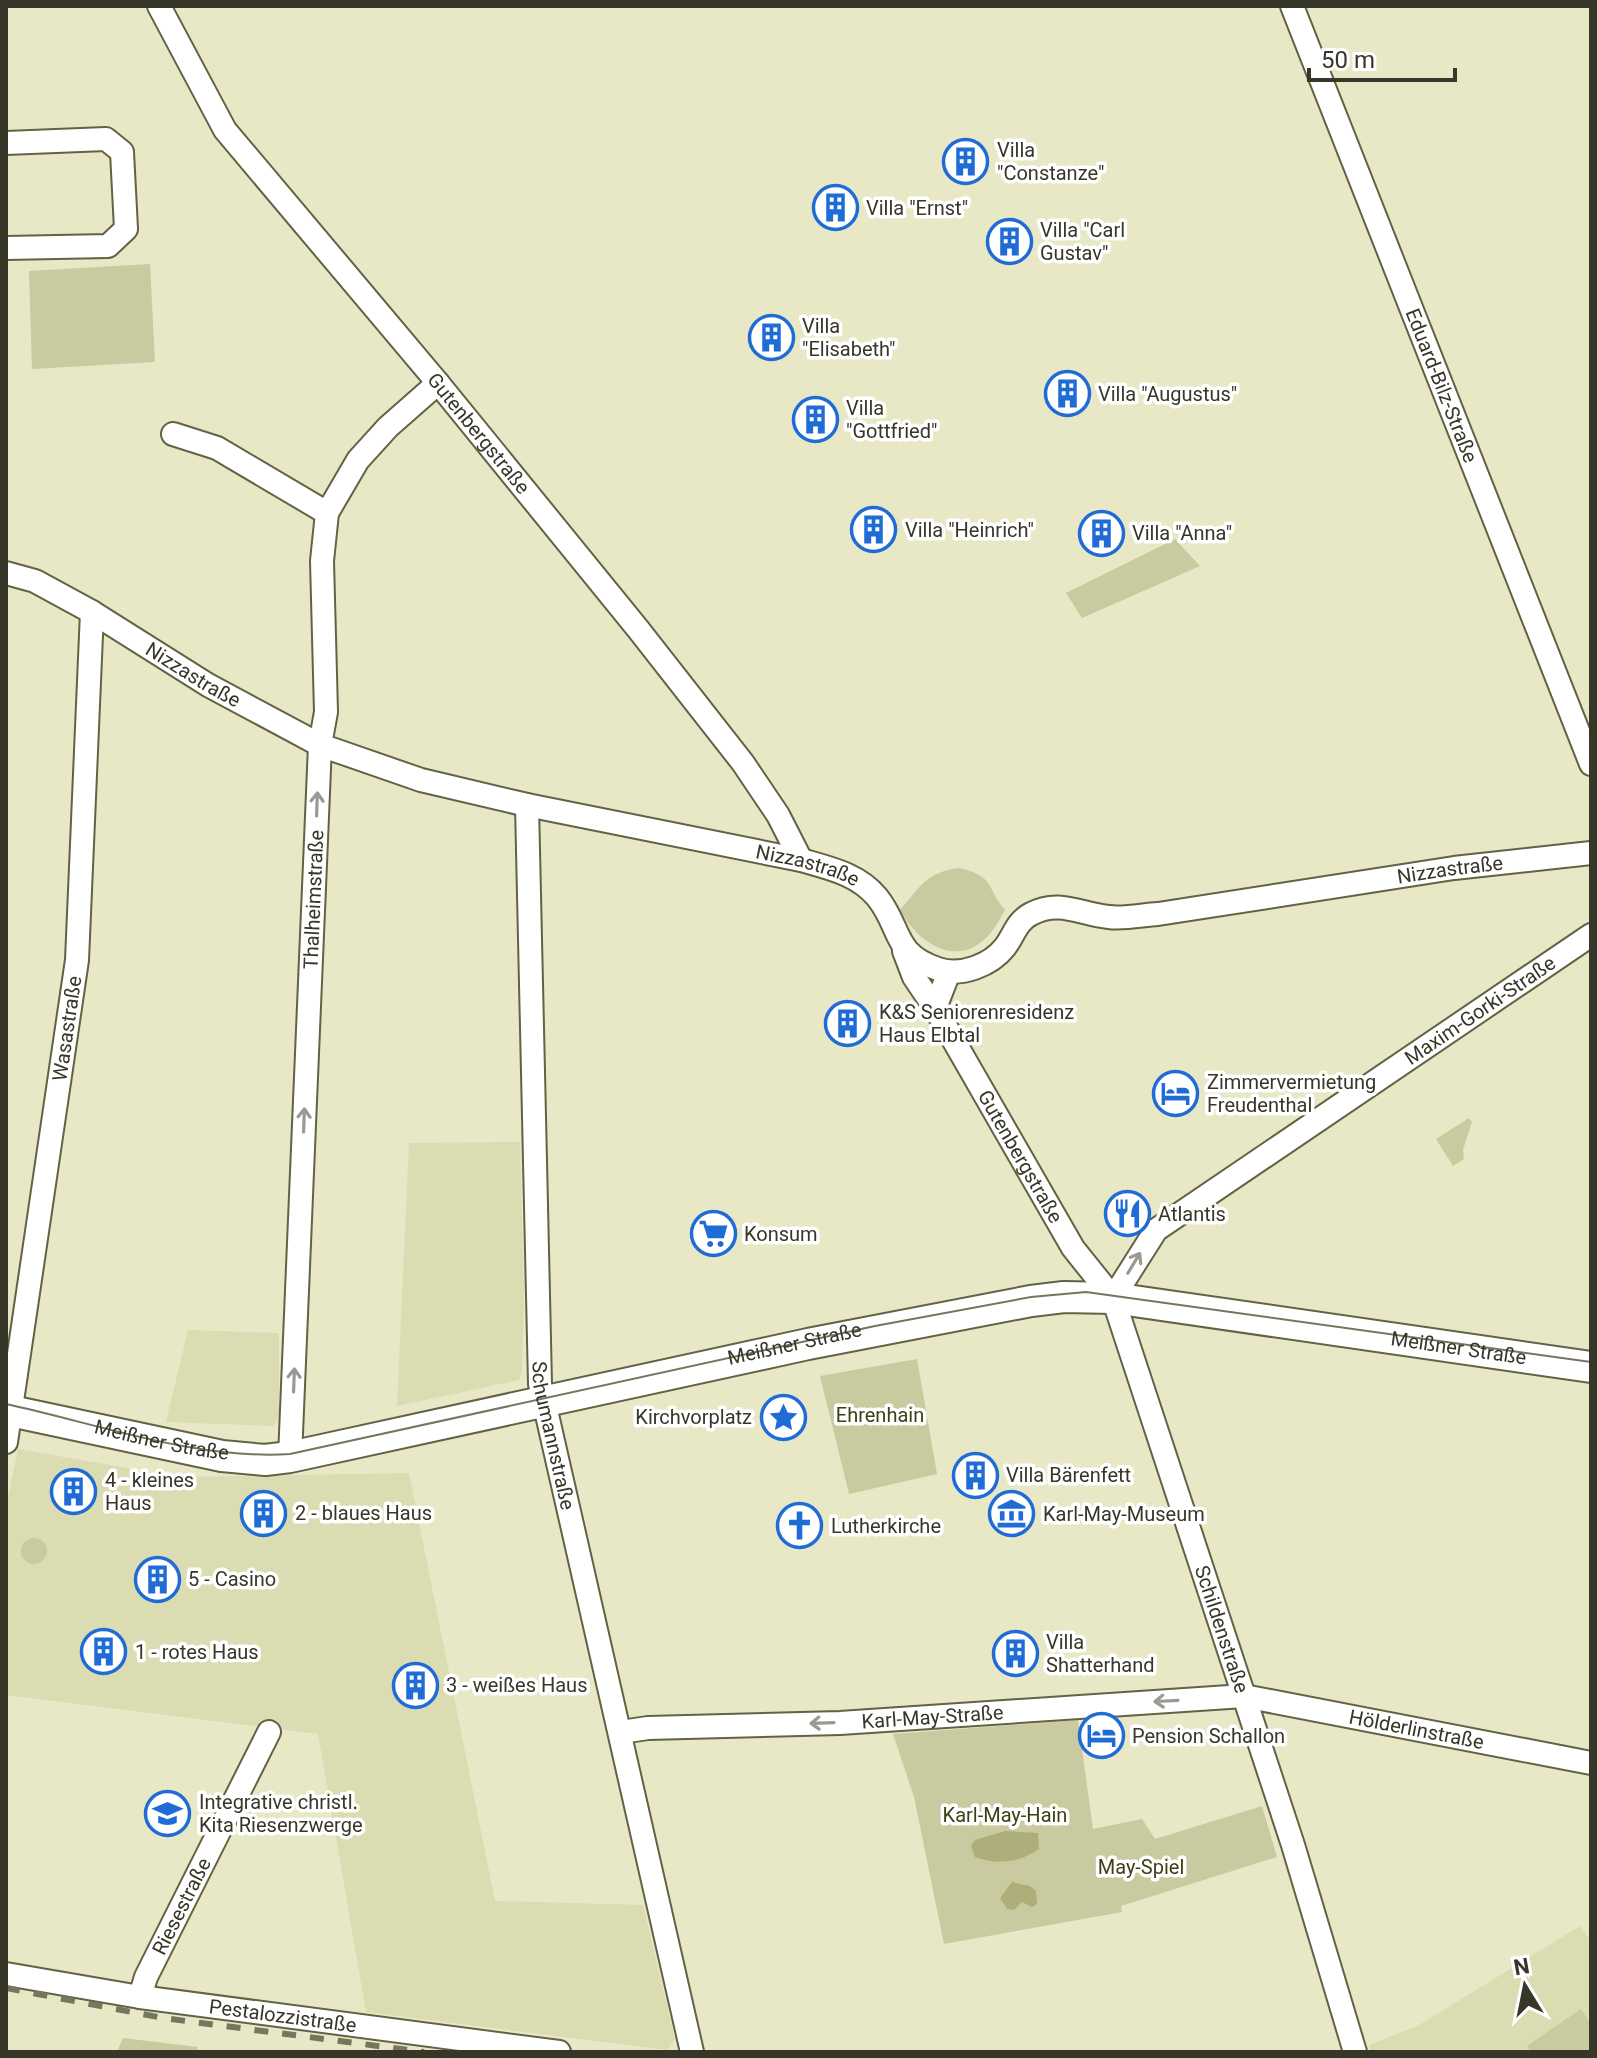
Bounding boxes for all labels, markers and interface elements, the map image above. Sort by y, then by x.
scale bar [1309,32,1455,82]
text: 50 m [1321,46,1375,74]
building icon: Villa "Constanze" [942,137,990,185]
place label: Villa "Constanze" [997,138,1104,185]
building icon: Villa "Ernst" [811,184,859,232]
place label: Villa "Ernst" [866,196,968,220]
building icon: Villa "Carl Gustav" [985,217,1033,265]
place label: Villa "Carl Gustav" [1040,218,1125,265]
street label: Eduard-Bilz-Straße [1401,305,1483,466]
building icon: Villa "Elisabeth" [747,313,795,361]
place label: Villa "Elisabeth" [802,314,896,361]
street label: Gutenbergstraße [423,368,535,499]
building icon: Villa "Augustus" [1043,370,1091,418]
place label: Villa "Augustus" [1098,382,1237,406]
building icon: Villa "Gottfried" [791,395,839,443]
place label: Villa "Gottfried" [846,396,937,443]
building icon: Villa "Heinrich" [850,506,898,554]
building icon: Villa "Anna" [1077,509,1125,557]
place label: Villa "Heinrich" [905,518,1034,542]
place label: Villa "Anna" [1132,521,1232,545]
street label: Nizzastraße [141,637,245,712]
one-way arrow [310,791,325,818]
street label: Thalheimstraße [299,829,328,970]
street label: Nizzastraße [754,839,864,891]
street label: Nizzastraße [1395,851,1504,889]
street label: Maxim-Gorki-Straße [1400,951,1560,1070]
street label: Wasastraße [47,974,87,1083]
building icon: K&S Seniorenresidenz Haus Elbtal [824,1000,872,1048]
place label: K&S Seniorenresidenz Haus Elbtal [879,1000,1074,1047]
hotel icon: Zimmervermietung Freudenthal [1152,1069,1200,1117]
place label: Zimmervermietung Freudenthal [1207,1070,1376,1117]
street label: Gutenbergstraße [973,1086,1068,1227]
one-way arrow [297,1107,312,1134]
restaurant icon: Atlantis [1103,1190,1151,1238]
place label: Atlantis [1158,1202,1226,1226]
supermarket icon: Konsum [689,1210,737,1258]
place label: Konsum [744,1222,818,1246]
one-way arrow [1125,1253,1142,1275]
street label: Meißner Straße [725,1317,864,1370]
street label: Meißner Straße [1389,1326,1528,1370]
street label: Schumannstraße [527,1361,580,1512]
one-way arrow [286,1367,301,1394]
place icon: Kirchvorplatz [759,1393,807,1441]
park label: Ehrenhain [836,1403,924,1427]
place label: Kirchvorplatz [635,1405,752,1429]
street label: Meißner Straße [92,1414,230,1465]
building icon: Villa Bärenfett [951,1451,999,1499]
place label: Villa Bärenfett [1006,1463,1131,1487]
building icon: 4 - kleines Haus [50,1467,98,1515]
place label: 4 - kleines Haus [105,1468,194,1515]
building icon: 2 - blaues Haus [240,1489,288,1537]
museum icon: Karl-May-Museum [988,1490,1036,1538]
place label: 2 - blaues Haus [295,1501,432,1525]
church icon: Lutherkirche [776,1502,824,1550]
place label: Karl-May-Museum [1043,1502,1205,1526]
place label: Lutherkirche [831,1514,941,1538]
building icon: 5 - Casino [133,1555,181,1603]
street label: Schildenstraße [1190,1562,1254,1696]
place label: 5 - Casino [188,1567,276,1591]
building icon: 1 - rotes Haus [80,1628,128,1676]
building icon: Villa Shatterhand [991,1630,1039,1678]
place label: Villa Shatterhand [1046,1630,1154,1677]
place label: 1 - rotes Haus [135,1640,259,1664]
building icon: 3 - weißes Haus [391,1661,439,1709]
place label: 3 - weißes Haus [446,1673,587,1697]
one-way arrow [1153,1694,1180,1709]
street label: Karl-May-Straße [861,1700,1004,1734]
street label: Hölderlinstraße [1347,1705,1486,1754]
hotel icon: Pension Schallon [1077,1712,1125,1760]
one-way arrow [809,1716,836,1731]
place label: Pension Schallon [1132,1724,1285,1748]
school or university icon: Integrative christl. Kita Riesenzwerge [144,1790,192,1838]
place label: Integrative christl. Kita Riesenzwerge [199,1790,363,1837]
park label: Karl-May-Hain [943,1803,1067,1827]
street label: Riesestraße [147,1854,216,1959]
park label: May-Spiel [1098,1855,1184,1879]
north arrow [1485,1946,1565,2026]
text: N [1512,1953,1531,1980]
street label: Pestalozzistraße [208,1994,358,2037]

